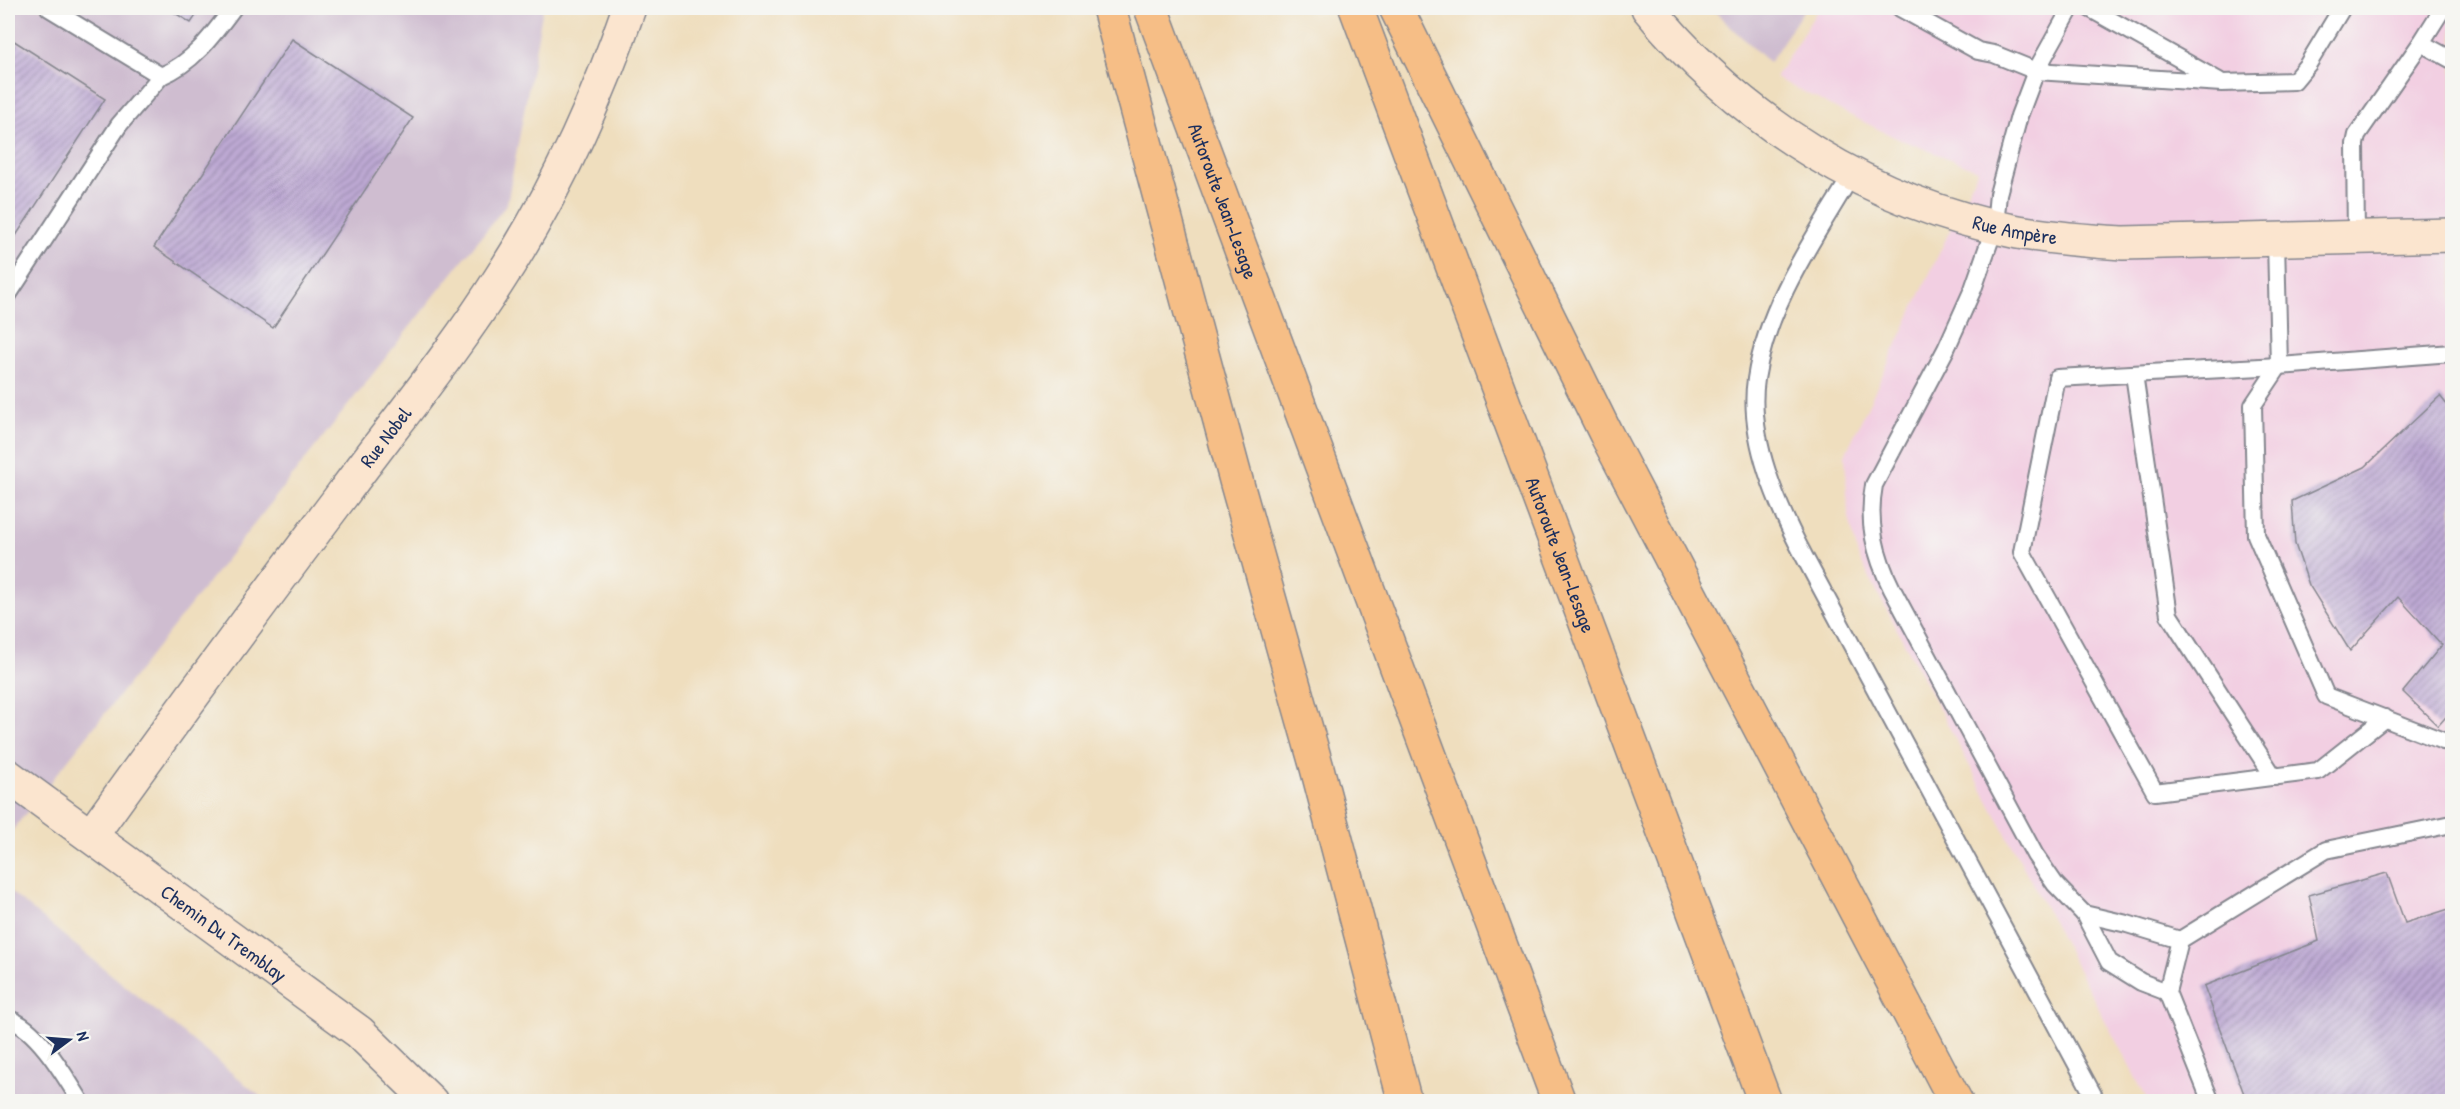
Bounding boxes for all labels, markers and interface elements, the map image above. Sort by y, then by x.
street label: Autoroute Jean-Lesage [1182,119,1265,282]
street label: Rue Ampère [1970,208,2059,250]
street label: Rue Nobel [353,400,418,473]
street label: Autoroute Jean-Lesage [1520,473,1602,636]
street label: Chemin Du Tremblay [156,878,292,988]
north arrow [39,1010,99,1070]
text: N [72,1029,95,1043]

